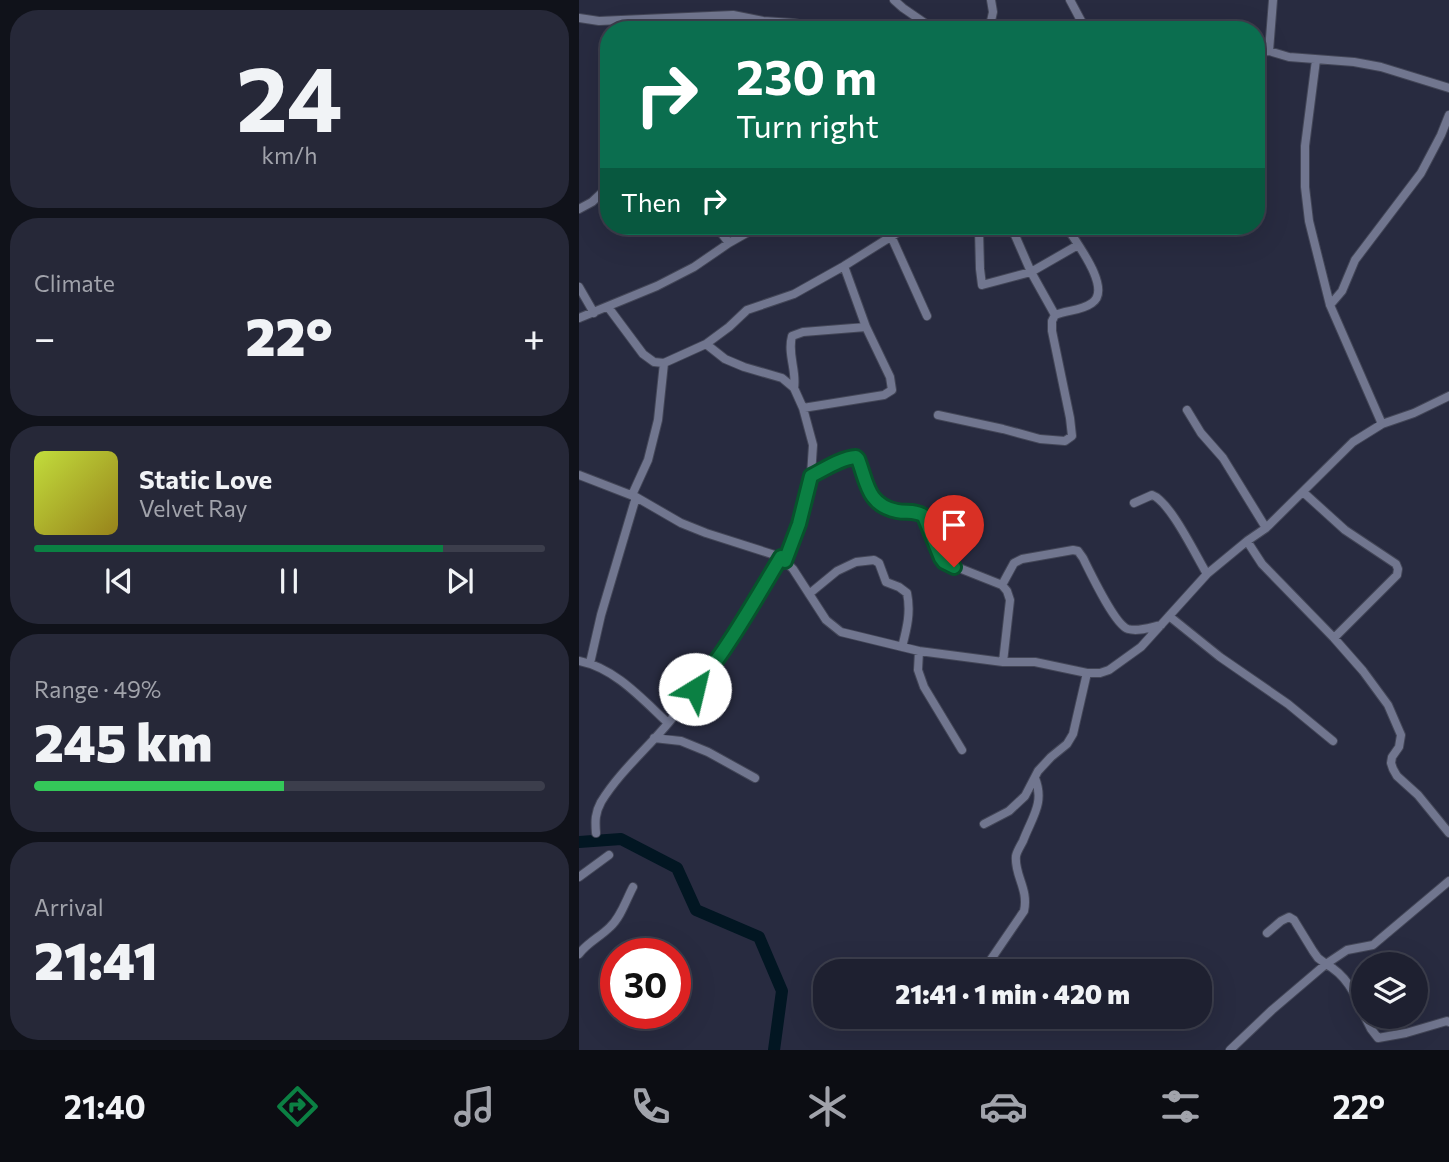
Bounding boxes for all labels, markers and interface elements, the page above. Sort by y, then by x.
text: 24 [236,39,343,151]
text: 230 m [736,45,877,105]
icon: right [621,49,712,140]
text: Turn right [736,105,879,145]
text: km/h [262,141,317,169]
icon: right [695,182,733,220]
text: Then [621,186,681,217]
text: Climate [34,269,115,297]
text: 22° [245,303,333,367]
text: − [34,313,56,360]
text: + [523,313,545,360]
text: Static Love [139,463,272,494]
text: Velvet Ray [139,494,247,522]
pin [924,495,984,567]
icon: arrive [935,506,973,544]
icon: previous [100,562,138,600]
icon: pause [270,562,308,600]
icon: next [441,562,479,600]
position arrow [658,652,732,726]
text: Range · 49% [34,675,161,703]
text: 245 km [34,709,212,773]
text: Arrival [34,893,104,921]
text: 21:41 [34,927,158,991]
speed limit sign: 30 [600,938,691,1029]
map controls [1351,952,1428,1029]
button: layers [1351,952,1428,1029]
text: 21:41 · 1 min · 420 m [895,978,1130,1009]
icon: directions [273,1082,322,1131]
icon: music [450,1082,499,1131]
icon: phone [626,1082,675,1131]
icon: climate [803,1082,852,1131]
icon: car [979,1082,1028,1131]
icon: filters [1156,1082,1205,1131]
text: 21:40 [64,1086,146,1126]
text: 22° [1332,1086,1385,1126]

